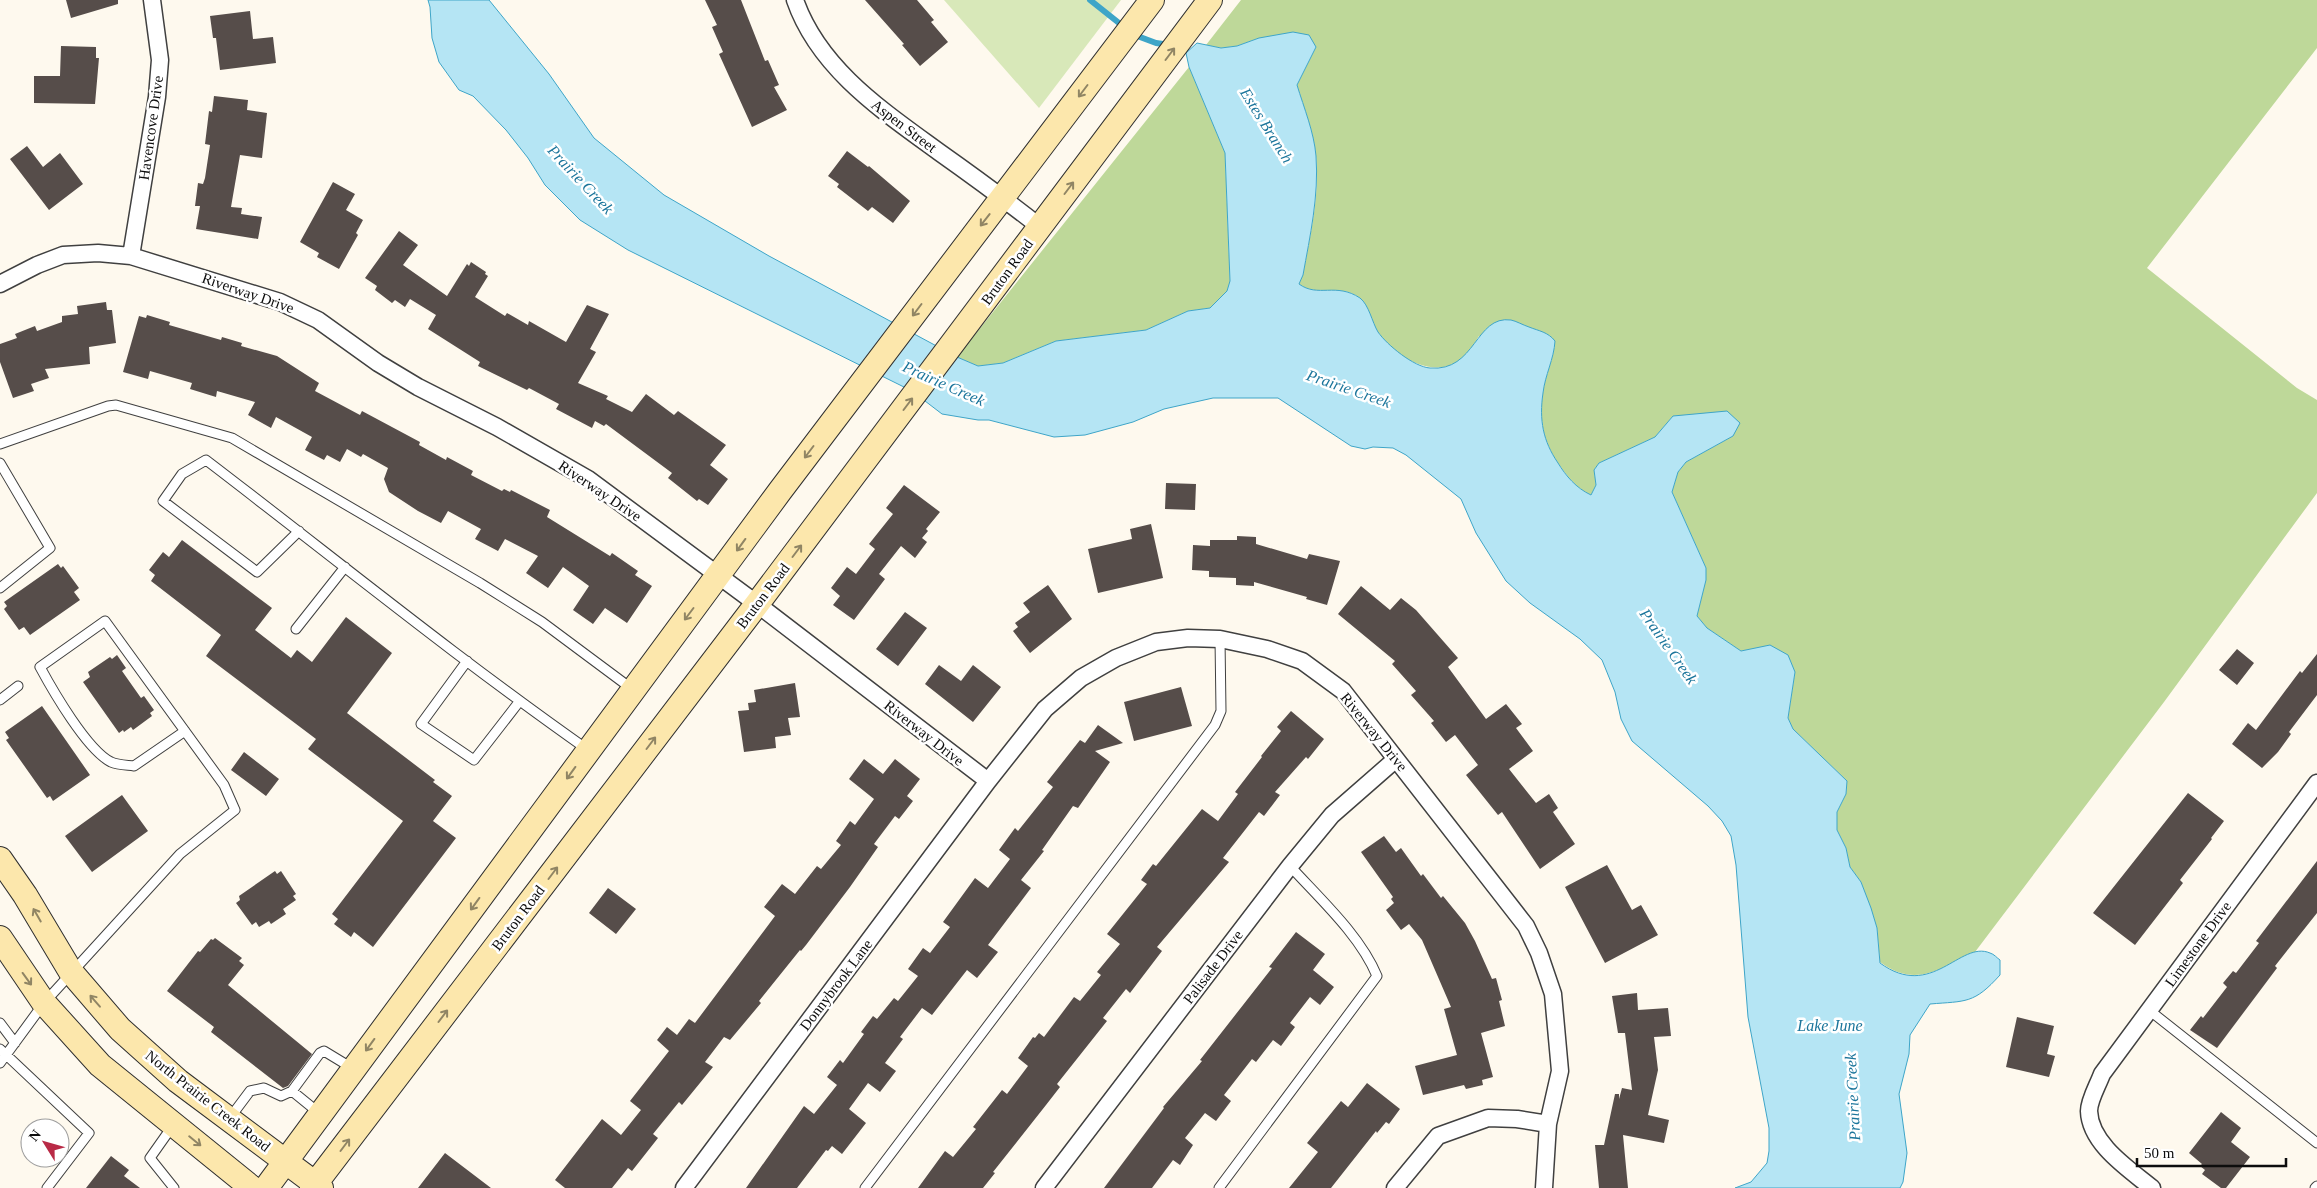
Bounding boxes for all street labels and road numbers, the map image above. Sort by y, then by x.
street label: Havencove Drive [136,74,166,181]
street label: Aspen Street [868,96,940,156]
street label: Bruton Road [978,236,1036,308]
street label: Riverway Drive [200,270,296,316]
street label: Riverway Drive [556,457,645,525]
street label: Bruton Road [733,560,793,632]
street label: Riverway Drive [1338,690,1411,775]
street label: Riverway Drive [881,697,967,769]
street label: Bruton Road [488,882,548,954]
street label: Limestone Drive [2162,898,2234,990]
street label: Palisade Drive [1180,927,1246,1007]
street label: Donnybrook Lane [797,936,876,1034]
street label: North Prairie Creek Road [143,1047,274,1155]

